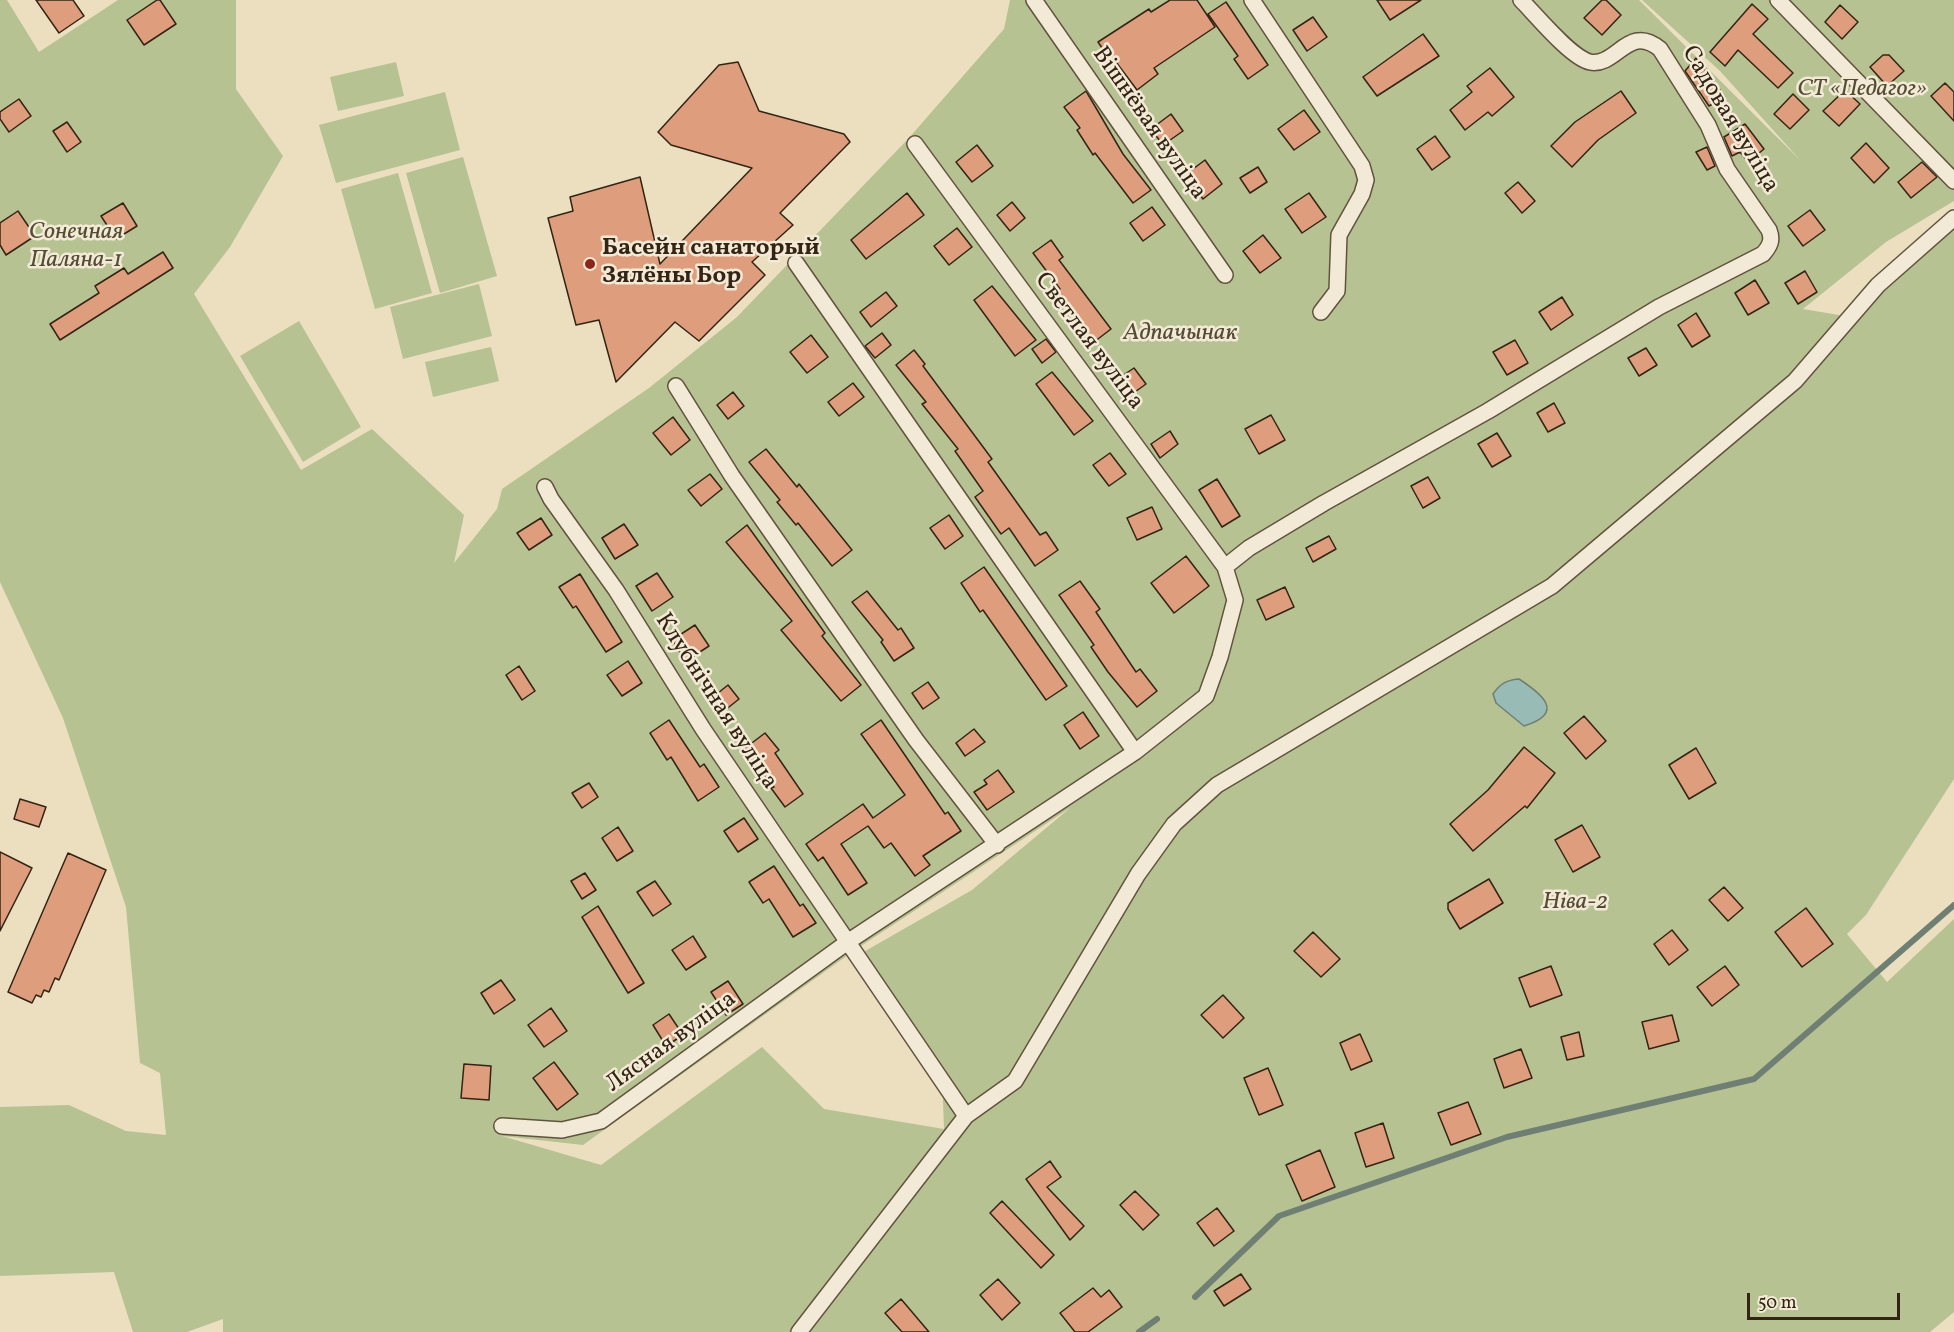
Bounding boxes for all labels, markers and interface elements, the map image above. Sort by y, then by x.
street label: Садовая вуліца [1674,41,1784,199]
street label: Вішнёвая вуліца [1085,42,1211,206]
park label: СТ «Педагог» [1797,77,1927,105]
park label: Сонечная Паляна-1 [29,220,123,276]
place label: Басейн санаторый Зялёны Бор [602,236,820,292]
marker: Басейн санаторый Зялёны Бор [583,257,597,271]
street label: Светлая вуліца [1027,268,1149,416]
park label: Адпачынак [1123,321,1237,349]
street label: Клубнічная вуліца [647,608,783,796]
park label: Ніва-2 [1542,890,1608,918]
street label: Лясная вуліца [601,986,743,1100]
scale bar [1750,1281,1903,1319]
text: 50 m [1758,1291,1797,1316]

